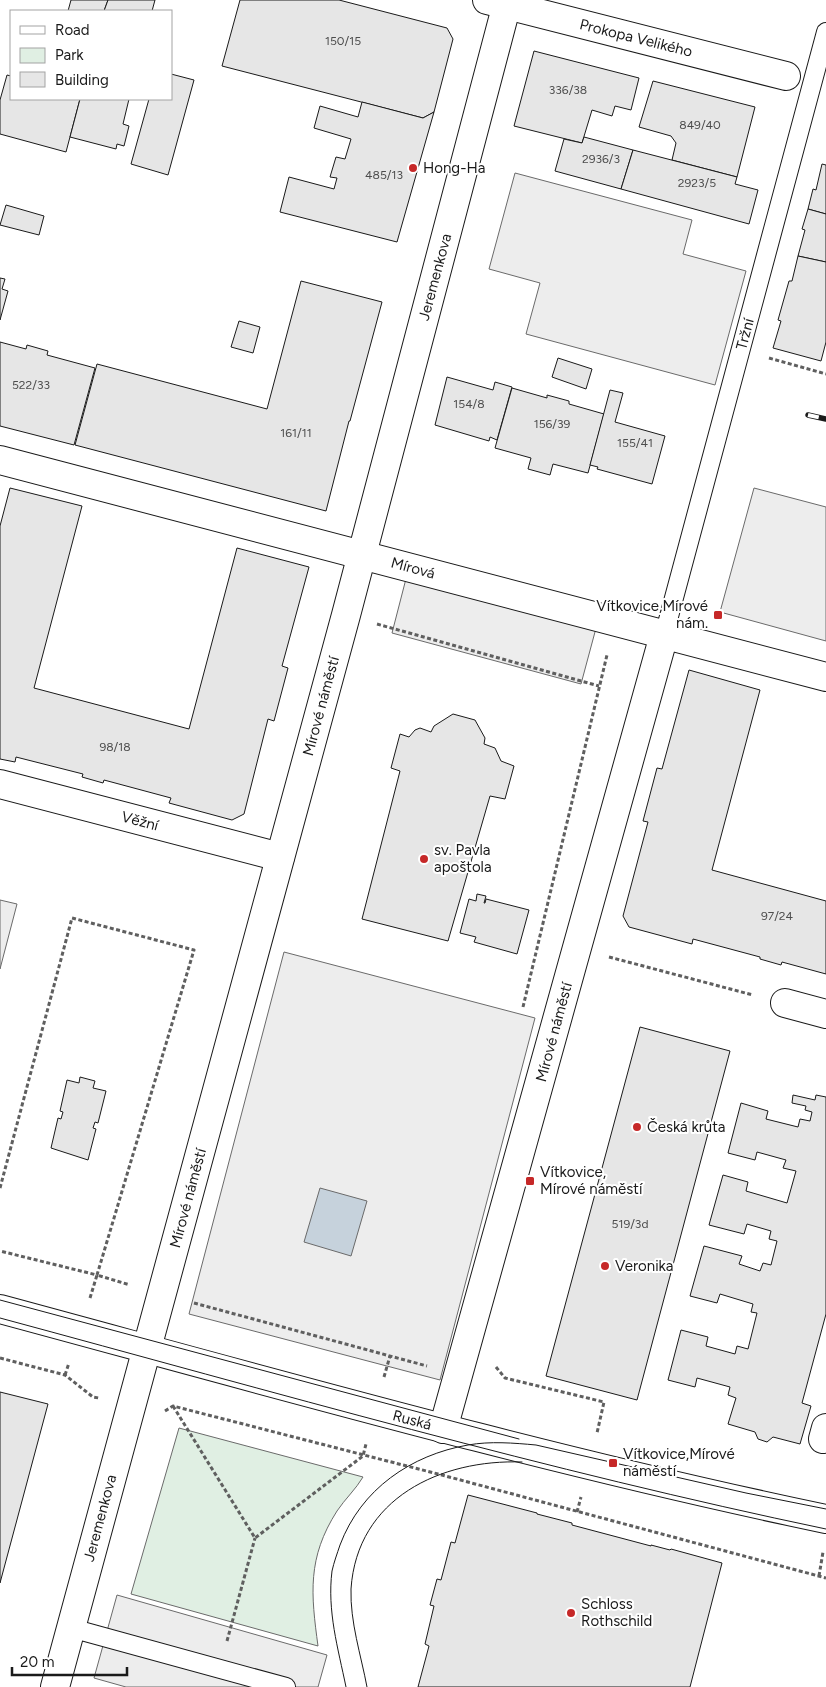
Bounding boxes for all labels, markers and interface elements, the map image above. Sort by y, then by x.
legend [10,10,172,100]
street label: Prokopa Velikého [578,15,695,61]
text: Road [55,21,90,39]
house number: 150/15 [325,34,361,48]
text: Park [55,46,84,64]
text: Building [55,71,109,89]
house number: 336/38 [549,83,587,97]
house number: 849/40 [679,118,721,132]
house number: 2936/3 [582,152,620,166]
place label: Hong-Ha [423,159,485,177]
marker: Hong-Ha [407,162,419,174]
house number: 485/13 [365,168,403,182]
house number: 2923/5 [678,176,716,190]
street label: Jeremenkova [415,231,455,323]
street label: Tržní [732,315,758,352]
house number: 522/33 [12,378,50,392]
house number: 154/8 [453,397,485,411]
house number: 156/39 [534,417,571,431]
house number: 161/11 [280,426,312,440]
house number: 155/41 [617,436,653,450]
street label: Mírová [389,553,437,583]
place label: Vítkovice,Mírové nám. [596,597,708,632]
marker: Vítkovice,Mírové nám. [712,609,724,621]
street label: Mírové náměstí [299,653,343,758]
house number: 98/18 [99,740,131,754]
street label: Věžní [119,807,162,835]
place label: sv. Pavla apoštola [434,841,492,876]
marker: sv. Pavla apoštola [418,853,430,865]
house number: 97/24 [761,909,794,923]
street label: Mírové náměstí [532,979,576,1084]
place label: Česká krůta [647,1118,725,1136]
marker: Česká krůta [631,1121,643,1133]
street label: Mírové náměstí [166,1145,210,1250]
place label: Vítkovice, Mírové náměstí [540,1163,644,1198]
marker: Vítkovice, Mírové náměstí [524,1175,536,1187]
house number: 519/3d [612,1217,648,1231]
place label: Veronika [615,1257,673,1275]
marker: Veronika [599,1260,611,1272]
street label: Ruská [391,1406,433,1434]
place label: Vítkovice,Mírové náměstí [623,1445,735,1480]
marker: Vítkovice,Mírové náměstí [607,1457,619,1469]
street label: Jeremenkova [80,1472,120,1564]
place label: Schloss Rothschild [581,1595,652,1630]
marker: Schloss Rothschild [565,1607,577,1619]
scale bar [12,1644,128,1676]
text: 20 m [20,1653,54,1671]

